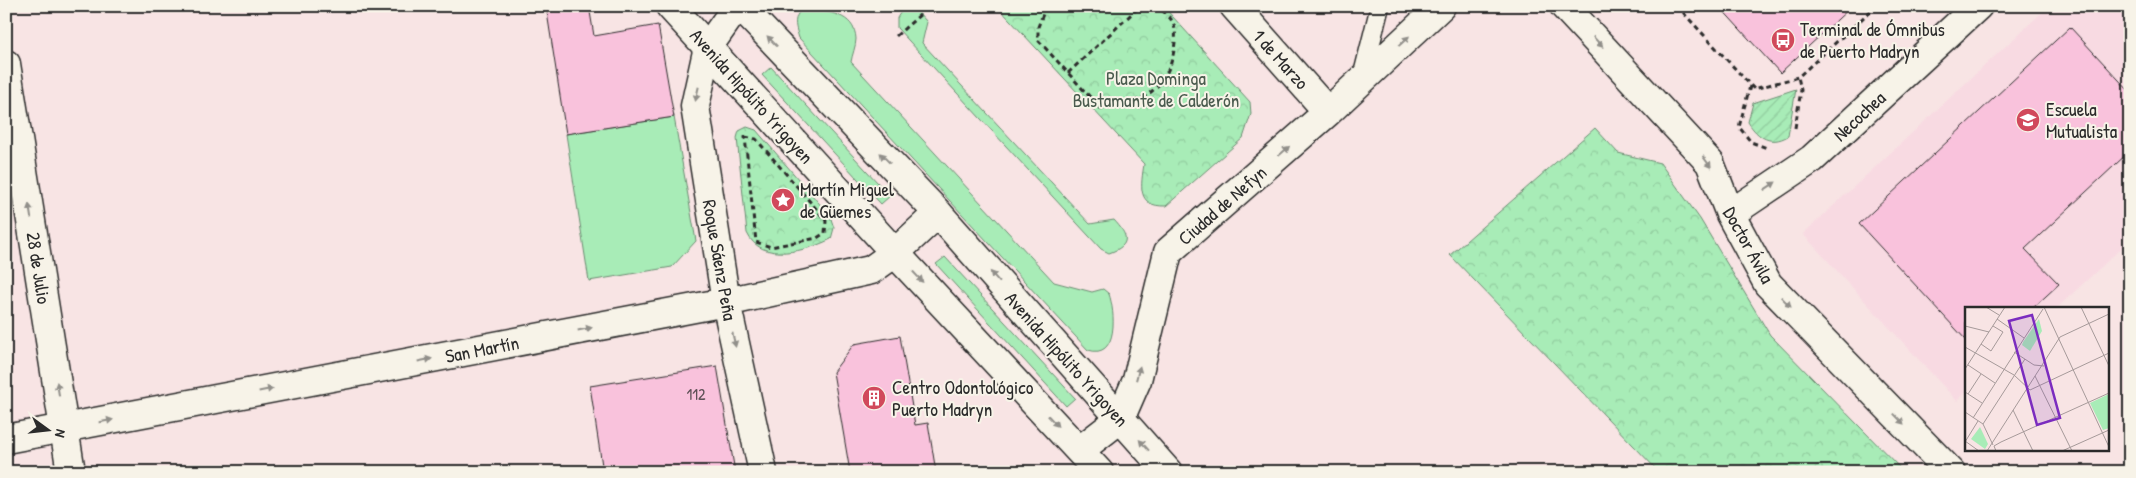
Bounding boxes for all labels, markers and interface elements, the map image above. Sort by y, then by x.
place label: Terminal de Ómnibus de Puerto Madryn [1800,16,1945,64]
street label: Avenida Hipólito Yrigoyen [684,23,820,169]
street label: 1 de Marzo [1247,23,1315,95]
bus stop icon: Terminal de Ómnibus de Puerto Madryn [1770,27,1796,53]
one-way arrow [766,35,778,47]
one-way arrow [1397,35,1409,47]
one-way arrow [1592,36,1604,48]
park label: Plaza Dominga Bustamante de Calderón [1073,65,1239,113]
street label: Necochea [1827,85,1891,147]
one-way arrow [693,86,701,102]
place label: Escuela Mutualista [2046,96,2118,144]
school or university icon: Escuela Mutualista [2015,107,2041,133]
one-way arrow [1277,145,1289,157]
one-way arrow [879,152,891,164]
one-way arrow [1702,155,1712,169]
street label: Ciudad de Nefyn [1172,159,1272,251]
place label: Martín Miguel de Güemes [800,176,895,224]
one-way arrow [1764,182,1777,191]
place icon: Martín Miguel de Güemes [770,187,796,213]
street label: Roque Sáenz Peña [697,198,744,323]
street label: Doctor Ávila [1717,202,1781,288]
one-way arrow [25,203,33,219]
street label: 28 de Julio [20,230,58,306]
one-way arrow [912,271,924,283]
one-way arrow [989,272,1001,284]
street label: Avenida Hipólito Yrigoyen [999,286,1135,432]
one-way arrow [1780,296,1792,308]
inset map [1965,307,2108,450]
one-way arrow [577,325,593,333]
street label: San Martín [443,329,521,369]
one-way arrow [730,333,738,348]
one-way arrow [418,356,433,364]
one-way arrow [1134,366,1142,381]
place label: Centro Odontológico Puerto Madryn [892,374,1034,422]
one-way arrow [53,381,61,397]
house number: 112 [686,383,706,405]
building icon: Centro Odontológico Puerto Madryn [861,385,887,411]
one-way arrow [258,386,274,394]
north arrow [22,406,72,456]
one-way arrow [1893,412,1905,424]
one-way arrow [1047,415,1059,427]
one-way arrow [98,417,114,425]
text: N [51,427,71,440]
one-way arrow [1138,440,1150,452]

